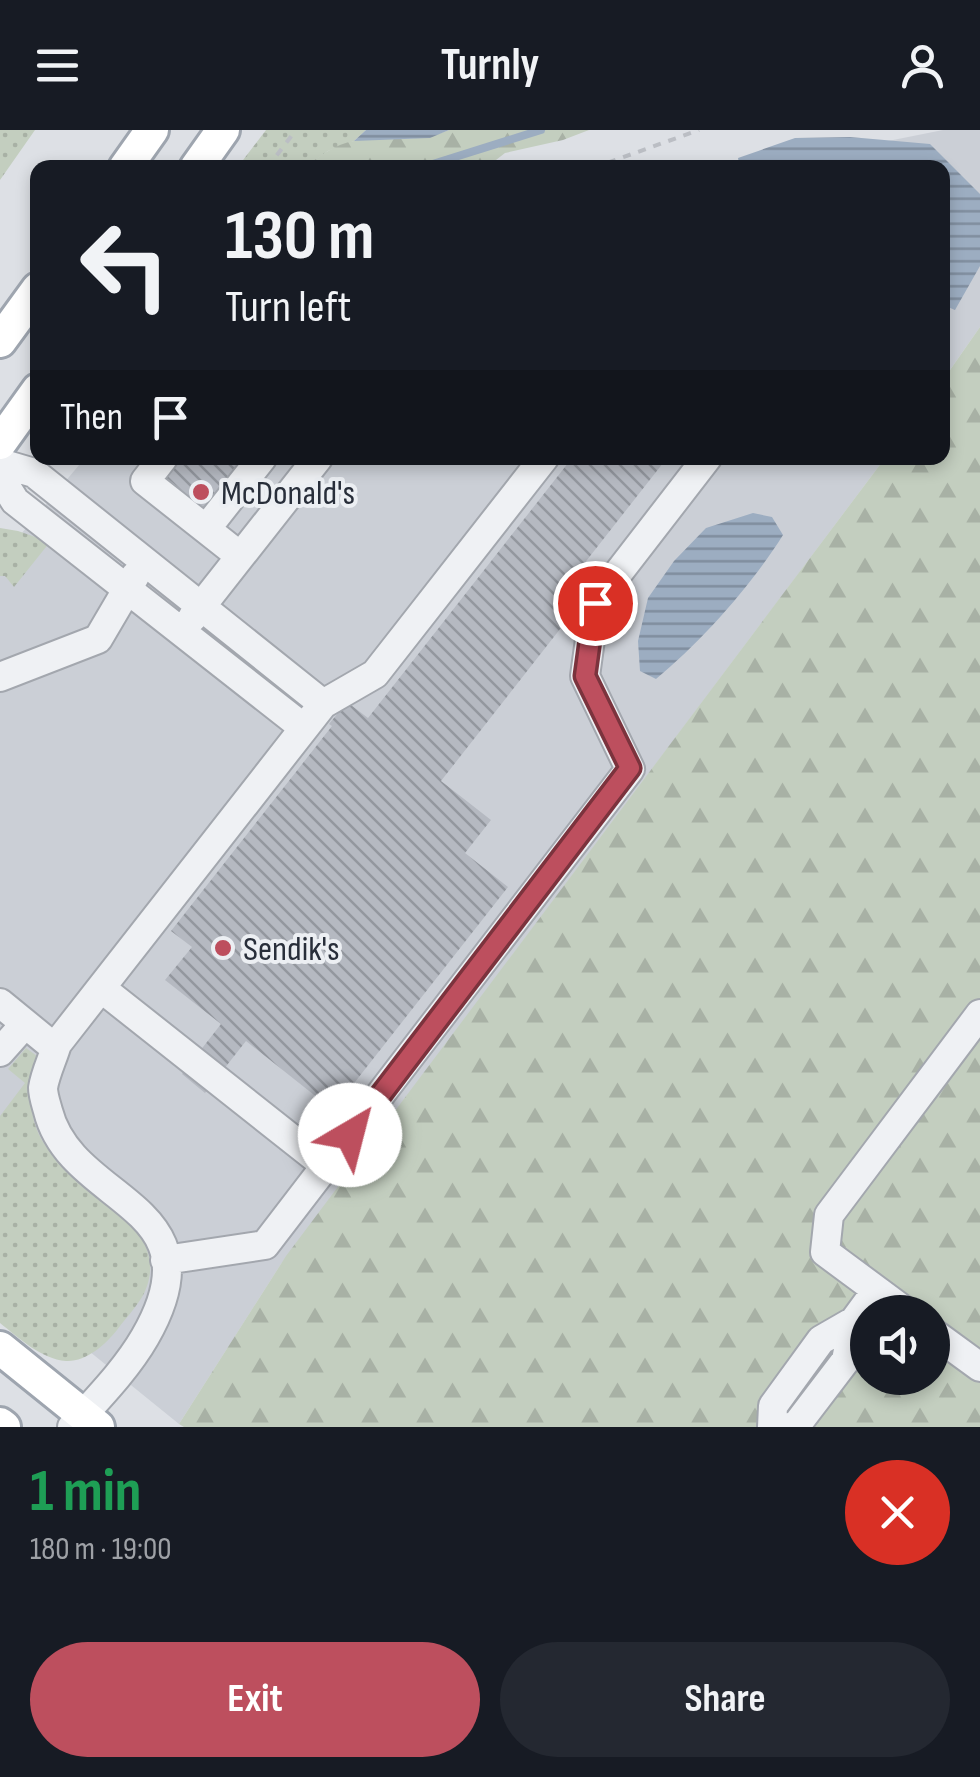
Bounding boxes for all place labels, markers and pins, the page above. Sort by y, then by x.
place label: McDonald's [221,472,355,515]
marker: McDonald's [190,481,212,503]
pin [553,561,638,646]
place label: Sendik's [243,928,340,971]
marker: Sendik's [212,937,234,959]

